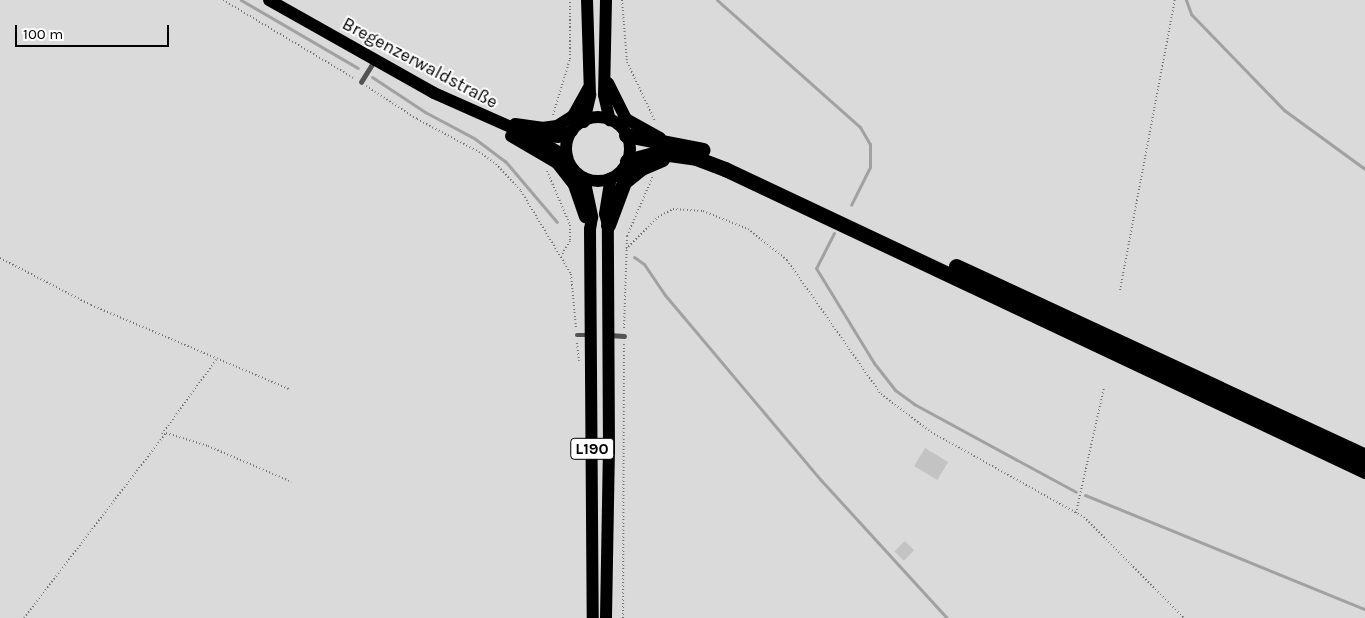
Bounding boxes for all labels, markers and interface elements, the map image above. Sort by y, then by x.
street label: Bregenzerwaldstraße [339,13,501,113]
scale bar [18,15,171,47]
text: 100 m [23,25,63,43]
road number: L190 [570,436,614,462]

